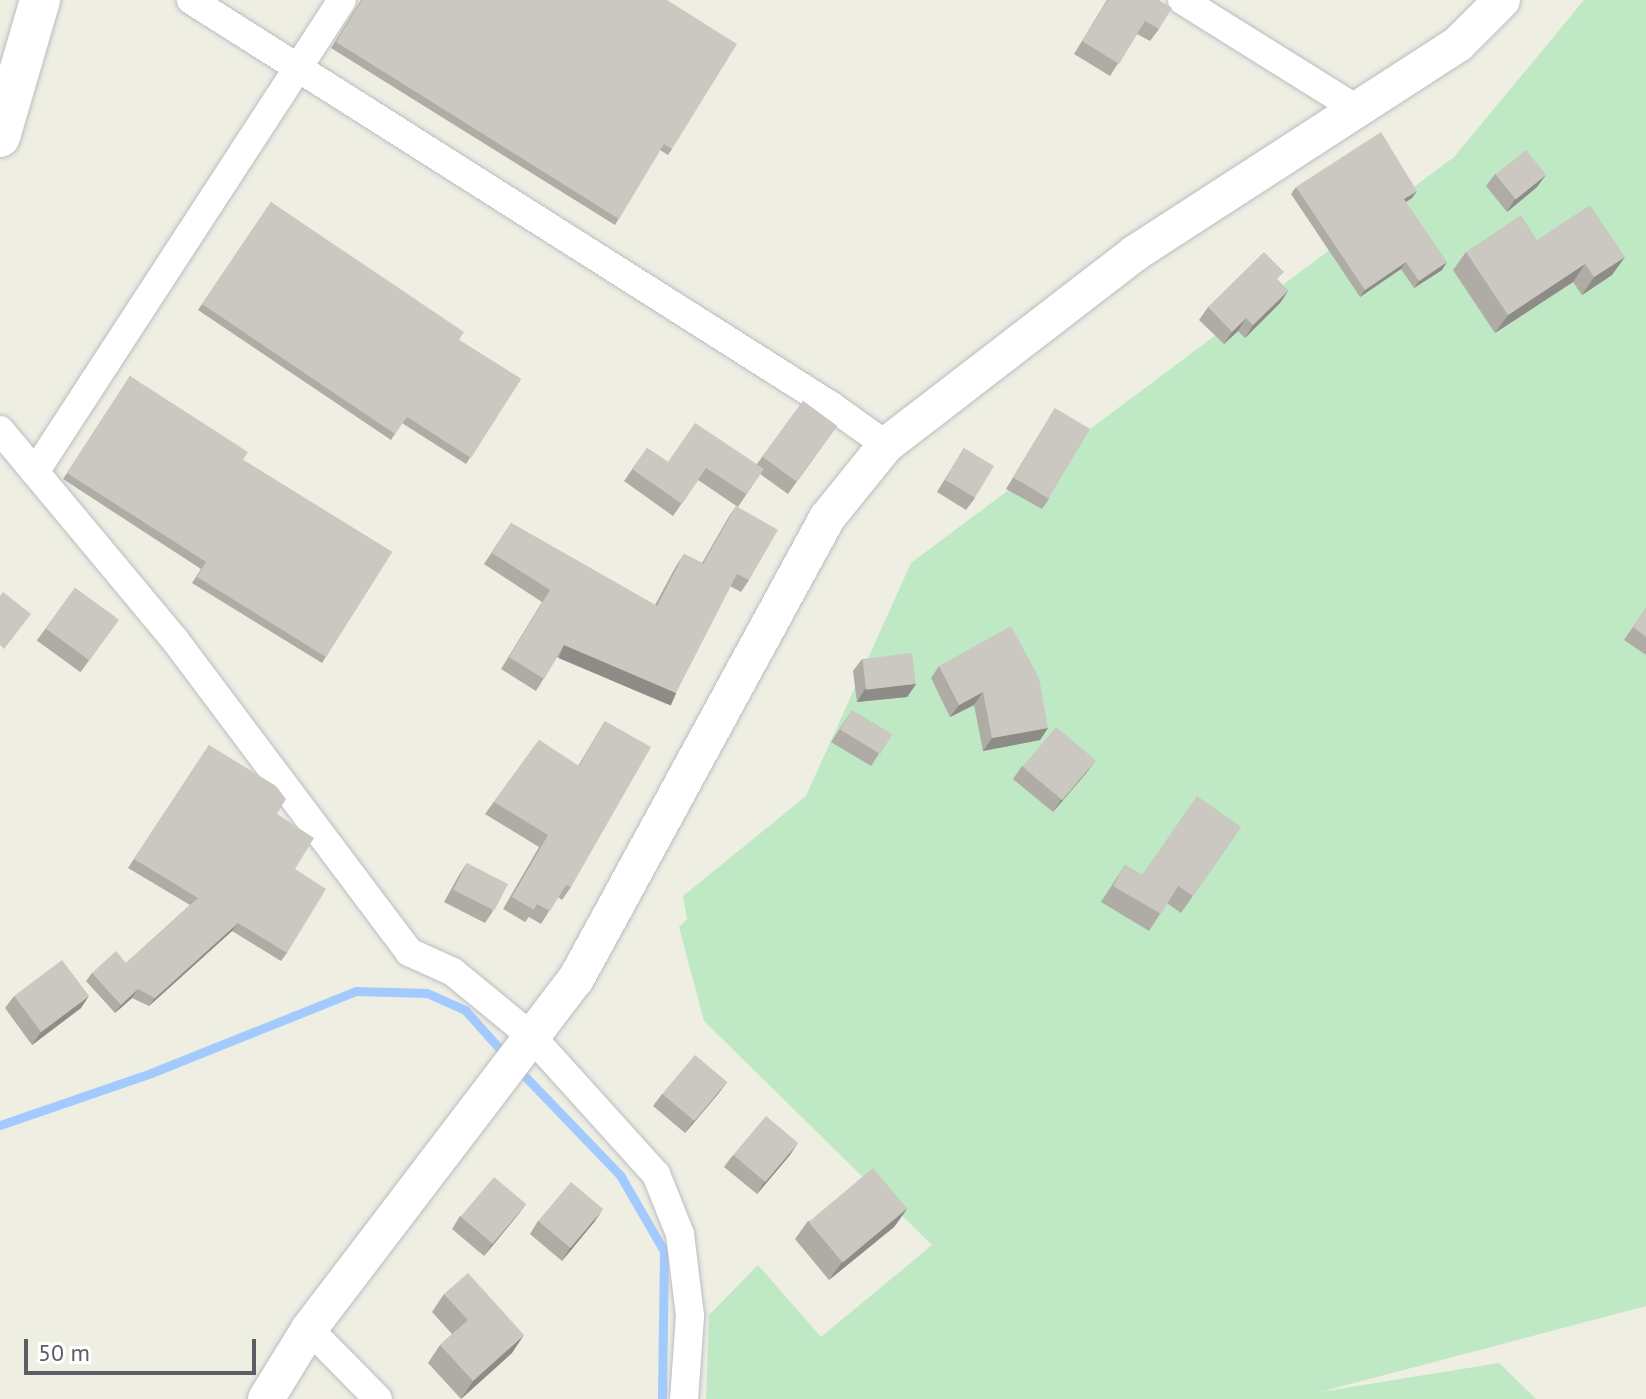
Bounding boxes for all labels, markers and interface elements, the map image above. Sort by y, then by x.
scale bar [28,1323,260,1373]
text: 50 m [38,1337,90,1368]

